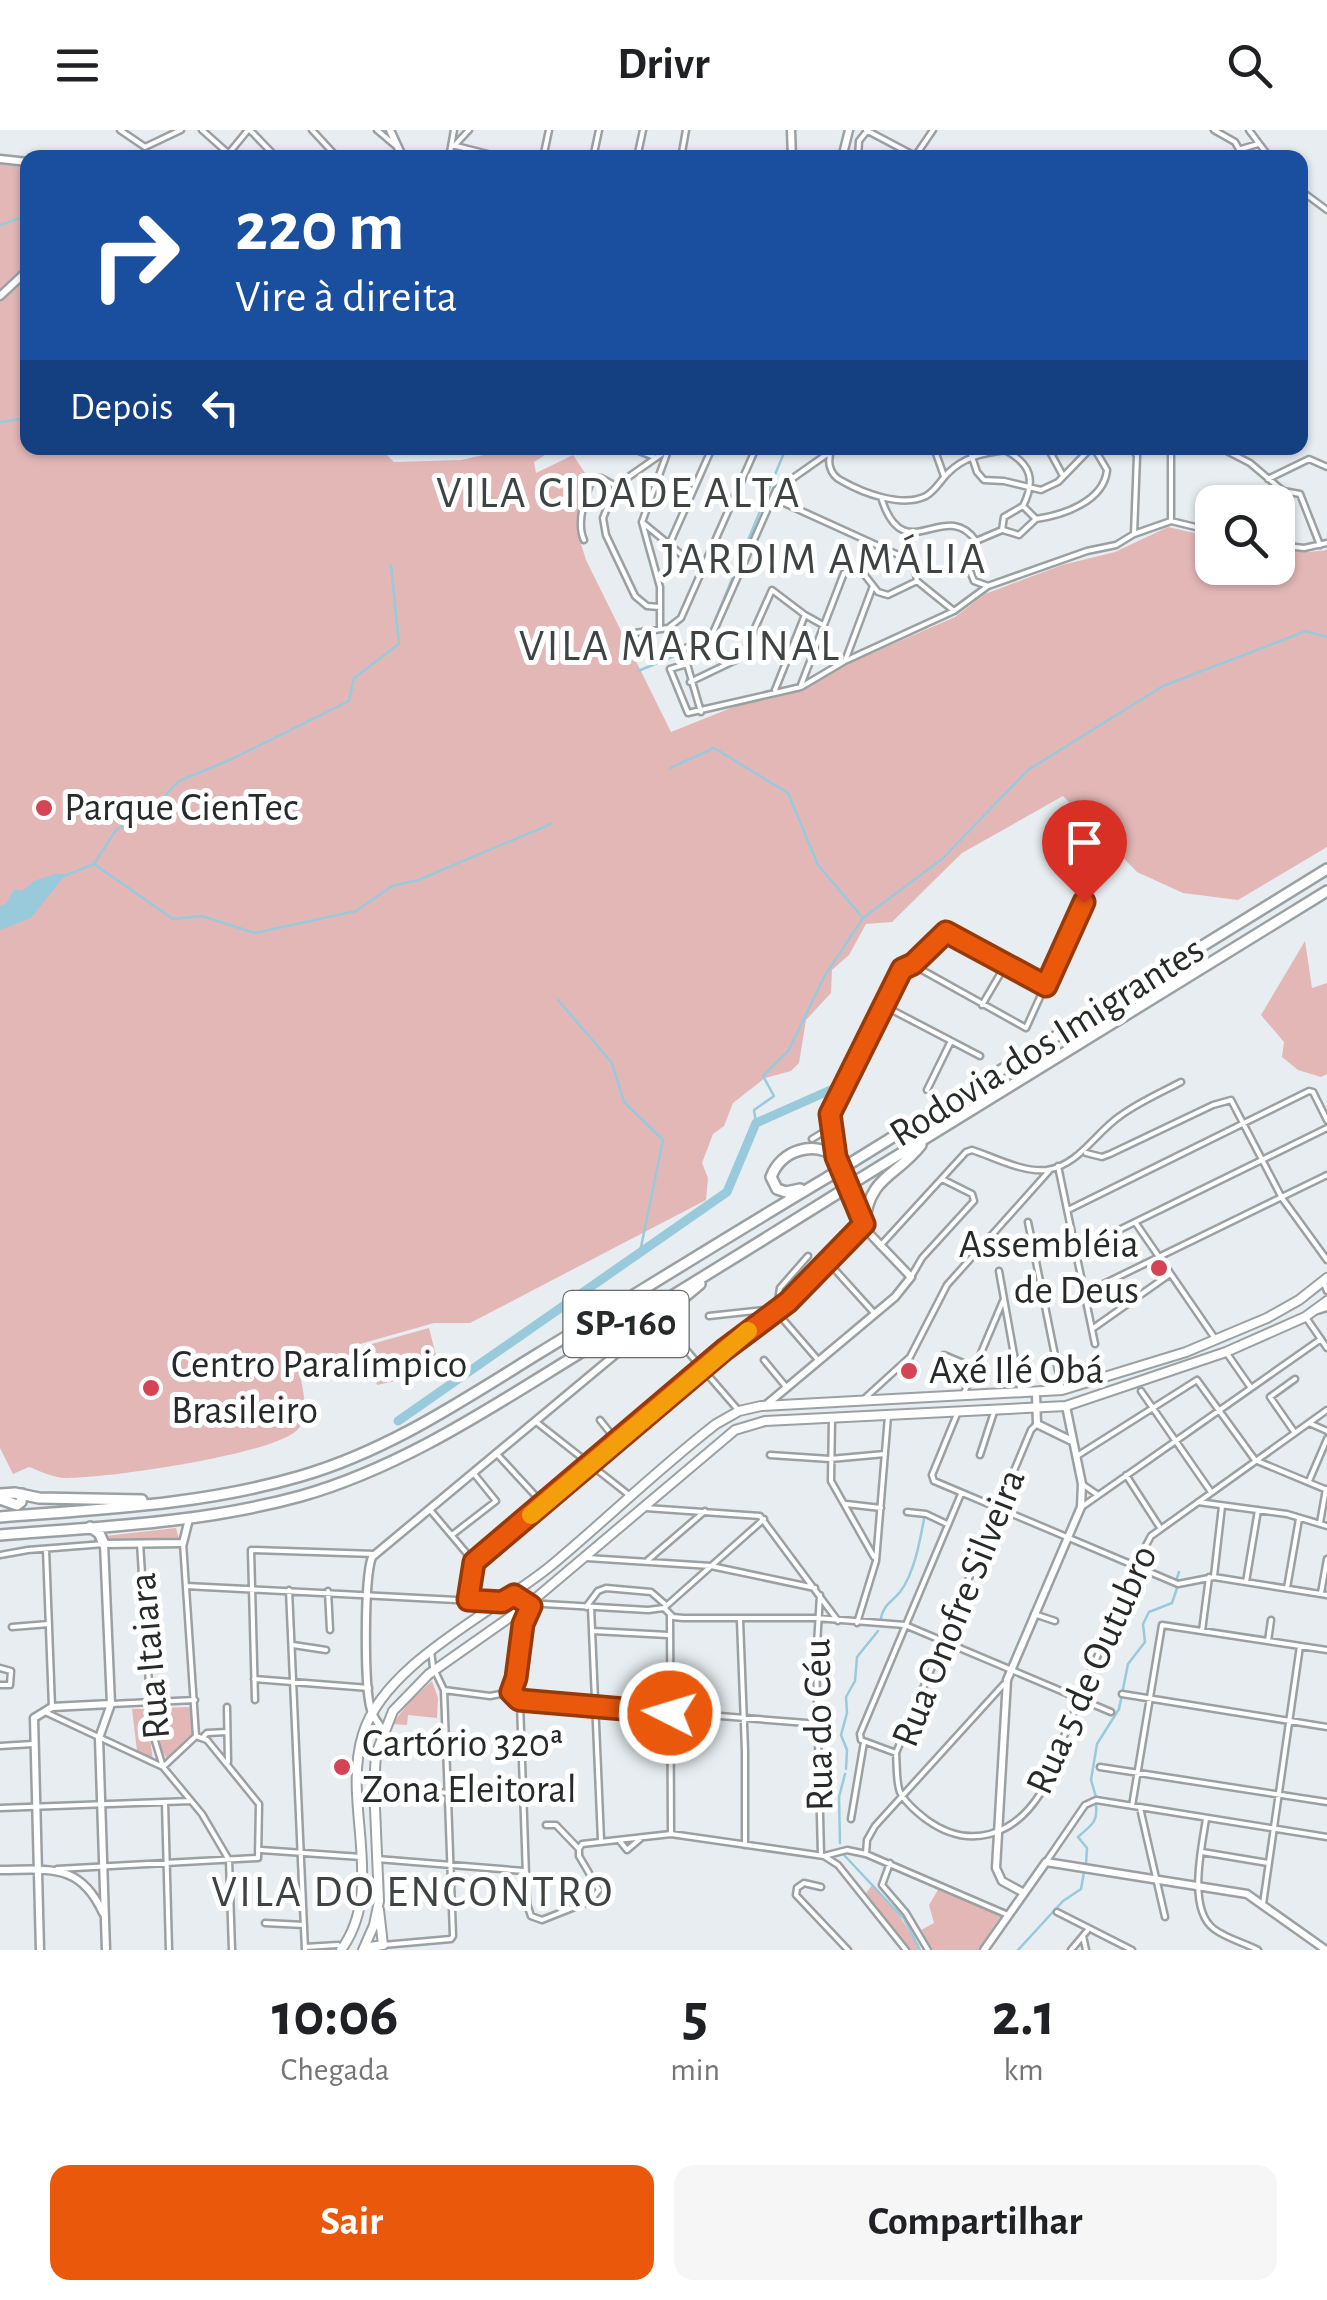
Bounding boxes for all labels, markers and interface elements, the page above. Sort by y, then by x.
icon: menu [50,38,105,93]
icon: search [1222,38,1277,93]
text: Drivr [617,42,710,87]
icon: right [70,190,200,320]
text: 220 m [235,193,404,263]
text: Vire à direita [235,275,458,320]
icon: left [193,380,248,435]
text: Depois [70,389,173,427]
district label: VILA CIDADE ALTA [436,471,802,516]
map controls [1195,485,1295,585]
button: search [1195,485,1295,585]
district label: JARDIM AMÁLIA [662,533,988,582]
district label: VILA MARGINAL [519,624,841,669]
place label: Parque CienTec [64,788,298,828]
marker: Parque CienTec [33,797,55,819]
pin [1042,800,1127,903]
icon: arrive [1057,815,1112,870]
street label: Rodovia dos Imigrantes [883,929,1211,1155]
place label: Assembléia de Deus [959,1225,1139,1311]
marker: Assembléia de Deus [1148,1257,1170,1279]
road number: SP-160 [564,1291,688,1357]
place label: Centro Paralímpico Brasileiro [171,1345,467,1431]
place label: Axé Ilé Obá [929,1351,1104,1391]
marker: Axé Ilé Obá [898,1360,920,1382]
marker: Centro Paralímpico Brasileiro [140,1377,162,1399]
street label: Rua Onofre Silveira [885,1463,1033,1753]
street label: Rua 5 de Outubro [1019,1540,1165,1800]
street label: Rua Itaiara [123,1571,177,1741]
street label: Rua do Céu [797,1638,841,1812]
position arrow [618,1661,722,1765]
place label: Cartório 320ª Zona Eleitoral [362,1724,577,1810]
marker: Cartório 320ª Zona Eleitoral [331,1756,353,1778]
district label: VILA DO ENCONTRO [211,1870,615,1915]
text: 10:06 [272,1986,399,2046]
text: 5 [682,1986,708,2046]
text: 2.1 [992,1986,1055,2046]
text: Chegada [281,2054,390,2086]
text: min [670,2054,720,2086]
text: km [1003,2054,1044,2086]
button: Sair [50,2165,654,2280]
button: Compartilhar [674,2165,1277,2280]

